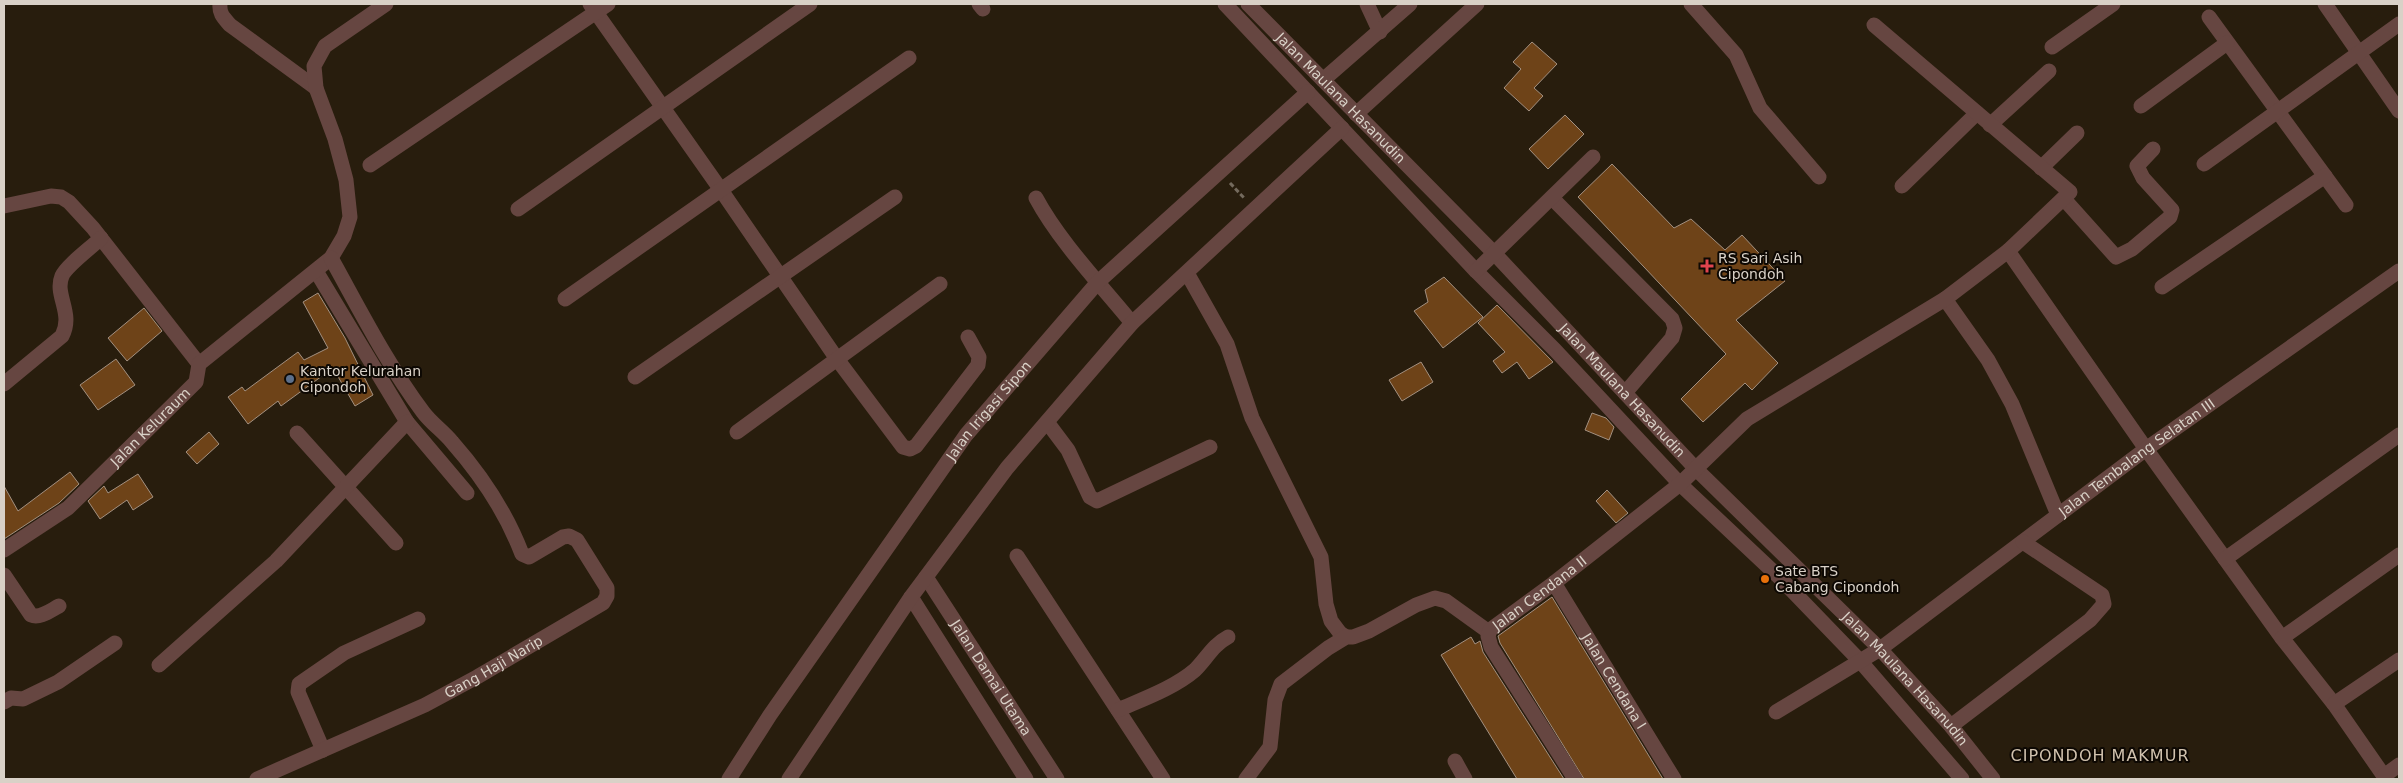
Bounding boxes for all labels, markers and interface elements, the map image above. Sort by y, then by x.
street label: Jalan Maulana Hasanudin [1272,29,1409,166]
place label: RS Sari Asih Cipondoh [1718,250,1802,282]
marker: RS Sari Asih Cipondoh [1700,259,1714,273]
street label: Jalan Maulana Hasanudin [1555,319,1689,460]
street label: Jalan Irigasi Sipon [942,357,1034,464]
place label: Kantor Kelurahan Cipondoh [300,363,421,395]
marker: Kantor Kelurahan Cipondoh [284,373,296,385]
street label: Jalan Keluraum [106,384,193,470]
street label: Jalan Tembalang Selatan III [2055,395,2218,520]
street label: Jalan Cendana II [1489,553,1590,634]
place label: Sate BTS Cabang Cipondoh [1775,563,1899,595]
marker: Sate BTS Cabang Cipondoh [1759,573,1771,585]
street label: Jalan Maulana Hasanudin [1838,608,1971,749]
street label: Jalan Damai Utama [947,616,1035,739]
street label: Jalan Cendana I [1578,629,1649,732]
street label: Gang Haji Narip [442,632,546,701]
district label: CIPONDOH MAKMUR [2010,746,2190,765]

